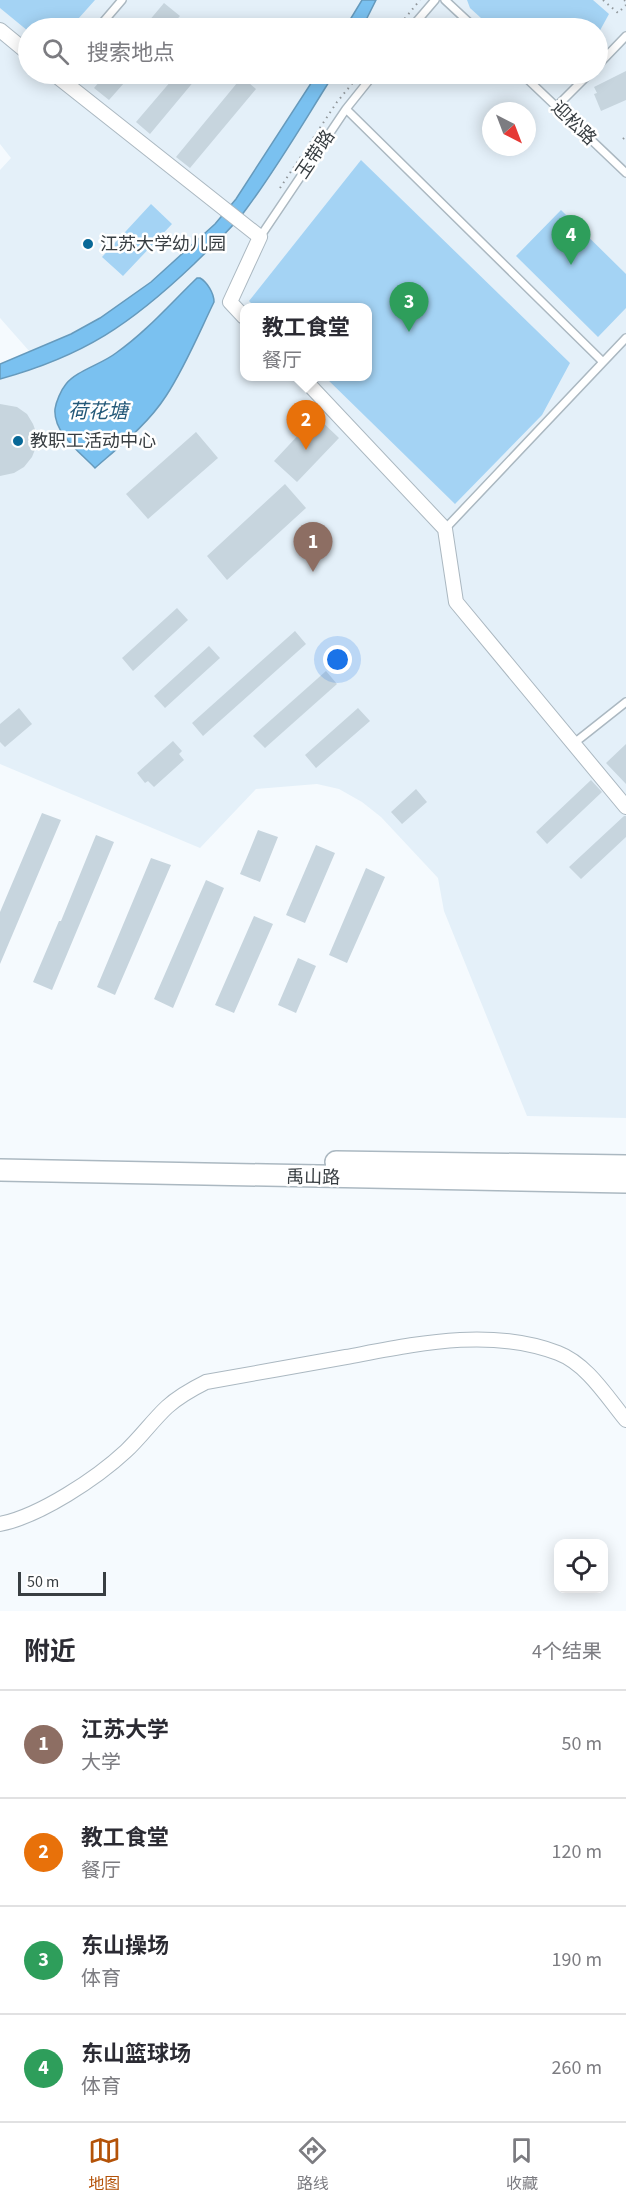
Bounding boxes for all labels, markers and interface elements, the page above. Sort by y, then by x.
search box [18,18,608,84]
icon: search [39,35,72,68]
text: 搜索地点 [87,37,175,69]
street label: 迎松路 [546,96,602,151]
north arrow [482,102,536,156]
street label: 玉带路 [290,125,341,184]
pin: 4 [552,216,590,265]
place label: 江苏大学幼儿园 [100,232,226,257]
marker: 江苏大学幼儿园 [81,237,95,251]
pin: 3 [390,282,428,332]
popup [240,303,372,381]
text: 教工食堂 [262,312,350,344]
text: 餐厅 [262,347,302,375]
water label: 荷花塘 [68,398,131,426]
pin: 2 [286,400,326,450]
place label: 教职工活动中心 [30,429,156,454]
marker: 教职工活动中心 [11,434,25,448]
pin: 1 [294,522,332,572]
your location [323,645,352,674]
street label: 禹山路 [286,1165,340,1190]
map controls [554,1539,608,1593]
button: locate [554,1539,608,1593]
scale bar [18,1569,106,1596]
text: 50 m [27,1571,59,1593]
text: 附近 [24,1633,76,1670]
text: 4个结果 [532,1638,602,1666]
text: 江苏大学 [81,1714,169,1746]
text: 1 [38,1730,49,1758]
text: 50 m [562,1730,602,1758]
text: 大学 [81,1749,121,1777]
text: 教工食堂 [81,1822,169,1854]
text: 2 [38,1838,49,1866]
text: 120 m [552,1838,602,1866]
text: 餐厅 [81,1857,121,1885]
text: 东山操场 [81,1930,169,1962]
text: 3 [38,1946,49,1974]
text: 190 m [552,1946,602,1974]
text: 体育 [81,1965,121,1993]
text: 东山篮球场 [81,2038,191,2070]
text: 4 [38,2054,49,2082]
text: 260 m [552,2054,602,2082]
text: 体育 [81,2073,121,2101]
tab: 地图 [88,2134,121,2195]
tab: 路线 [296,2134,329,2195]
tab: 收藏 [505,2134,538,2195]

